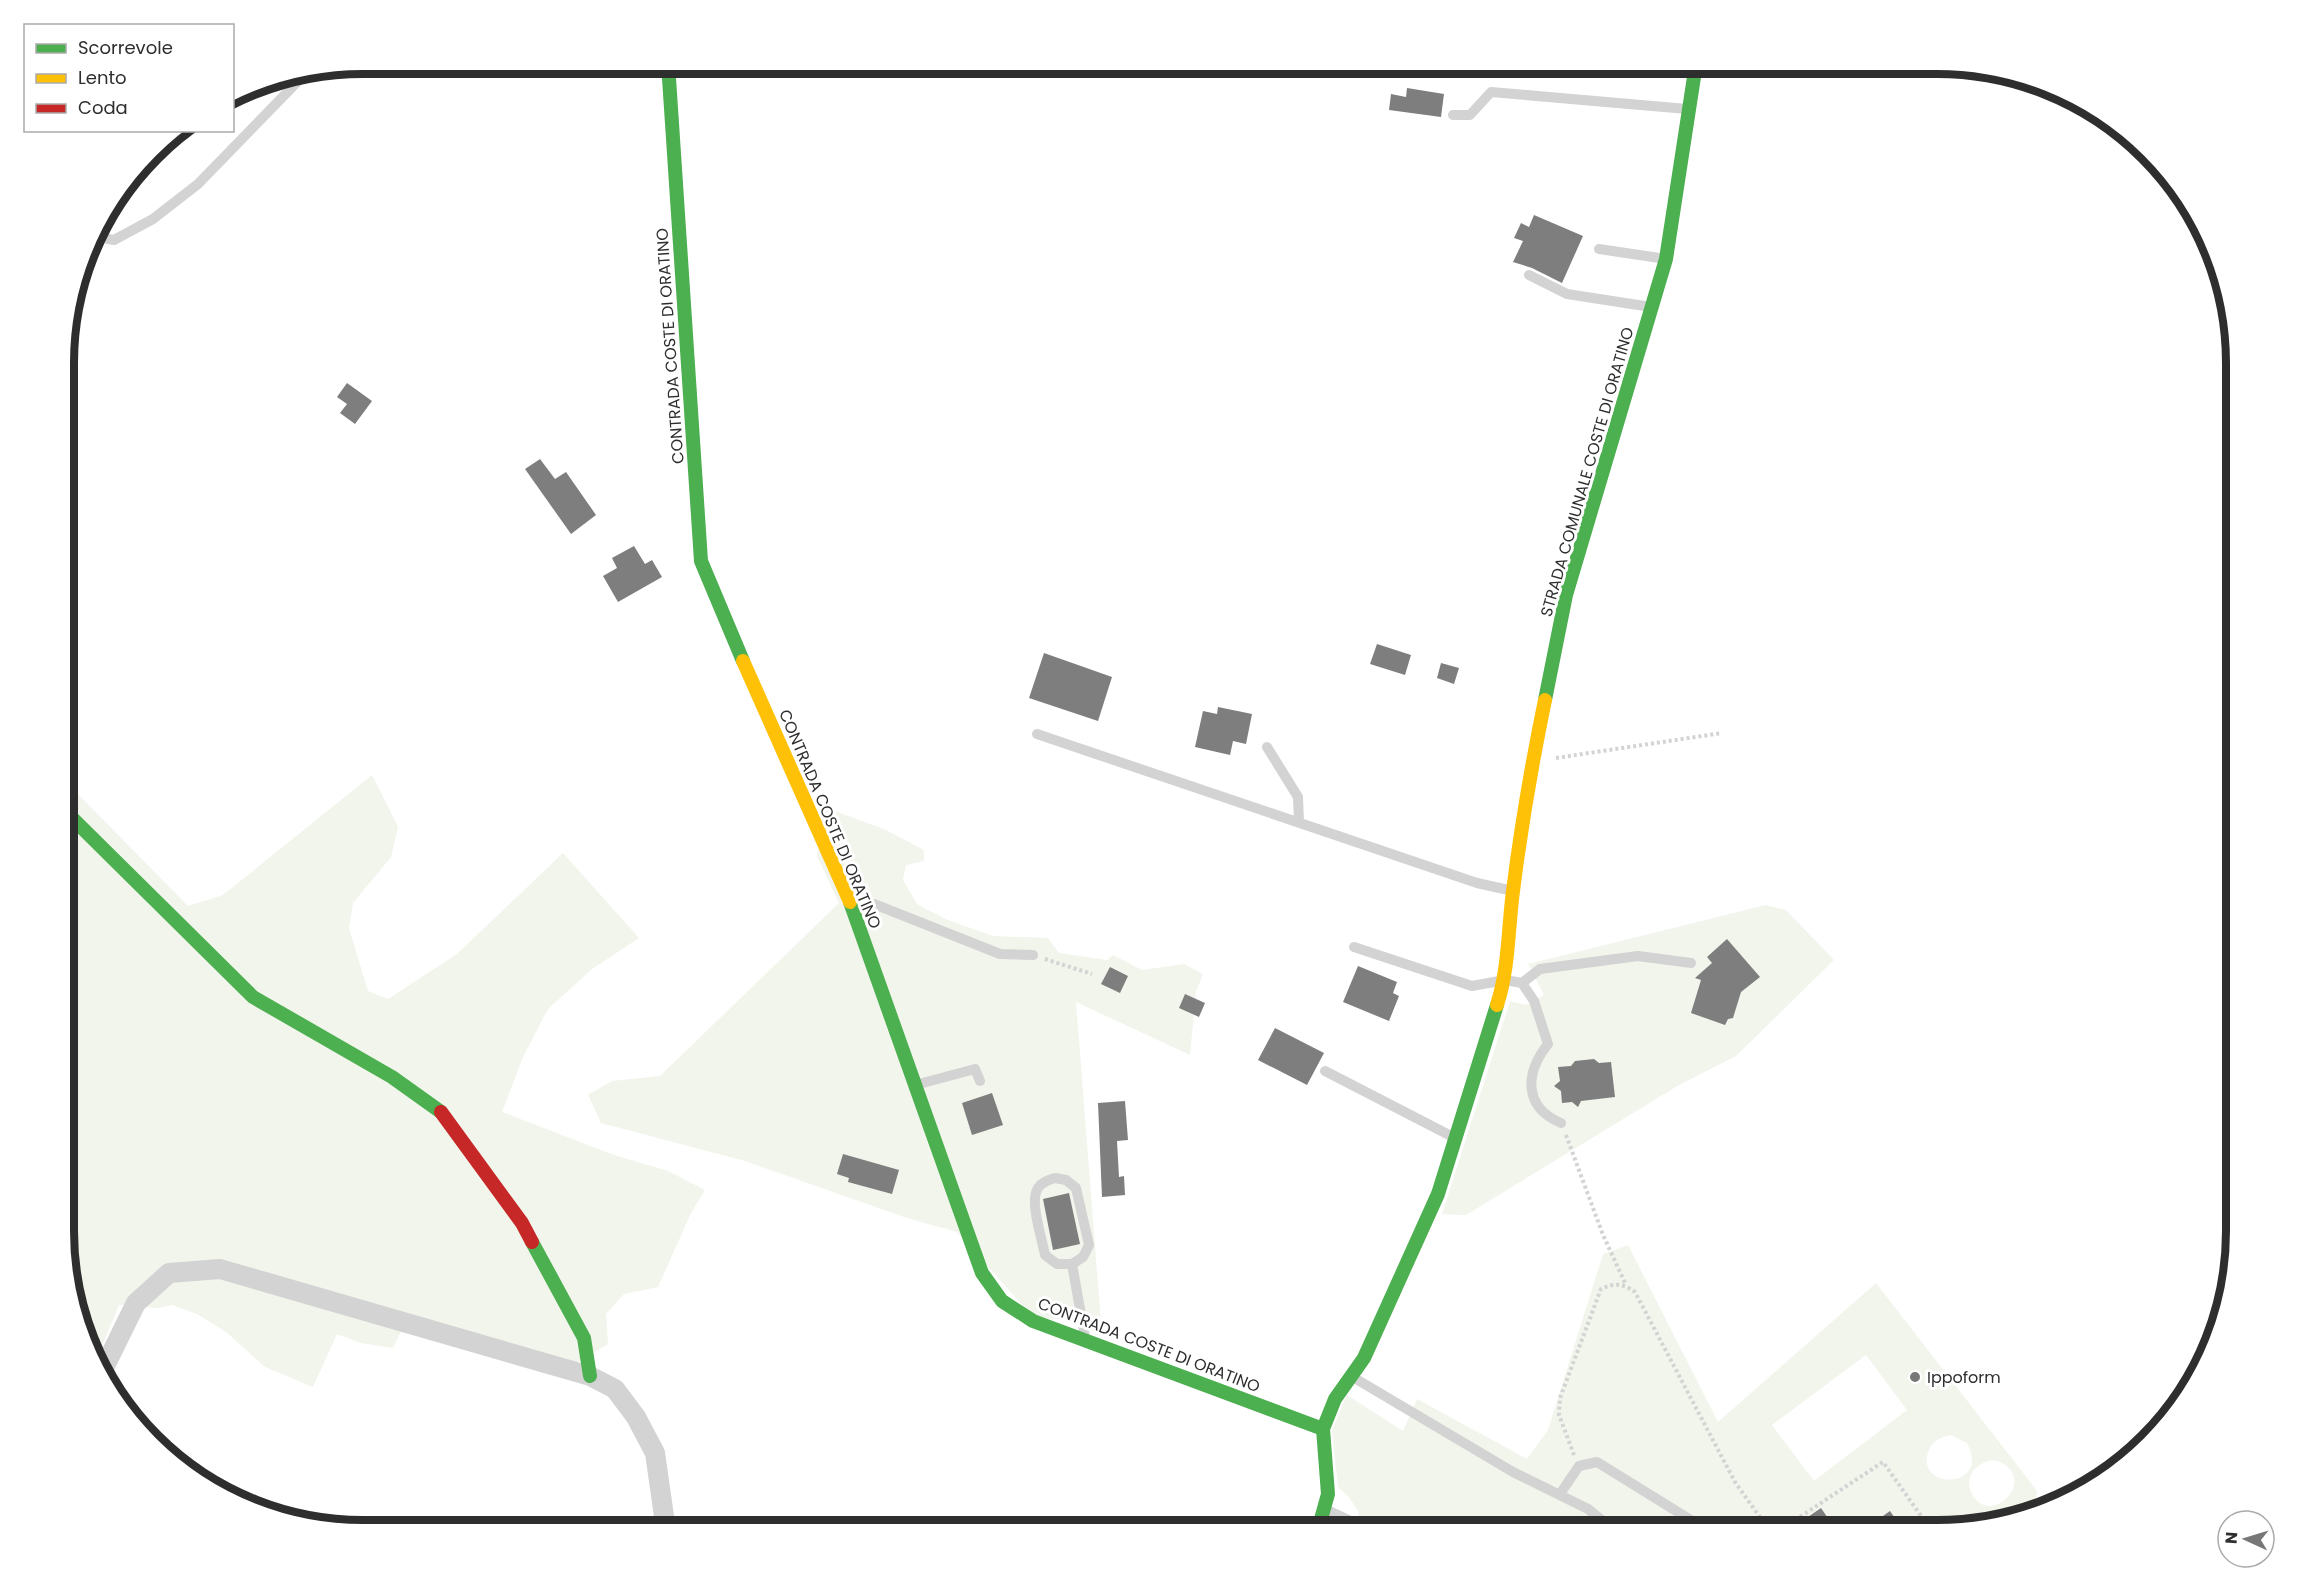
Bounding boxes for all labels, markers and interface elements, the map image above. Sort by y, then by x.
legend [24,24,234,132]
text: Scorrevole [78,35,173,60]
text: Lento [78,65,127,90]
text: Coda [78,95,128,120]
street label: CONTRADA COSTE DI ORATINO [650,227,690,465]
street label: STRADA COMUNALE COSTE DI ORATINO [1535,324,1639,620]
street label: CONTRADA COSTE DI ORATINO [773,706,887,932]
street label: CONTRADA COSTE DI ORATINO [1035,1292,1263,1398]
place label: Ippoform [1927,1366,2001,1389]
marker: Ippoform [1908,1370,1922,1384]
north arrow [2216,1509,2276,1569]
text: N [2220,1531,2243,1545]

